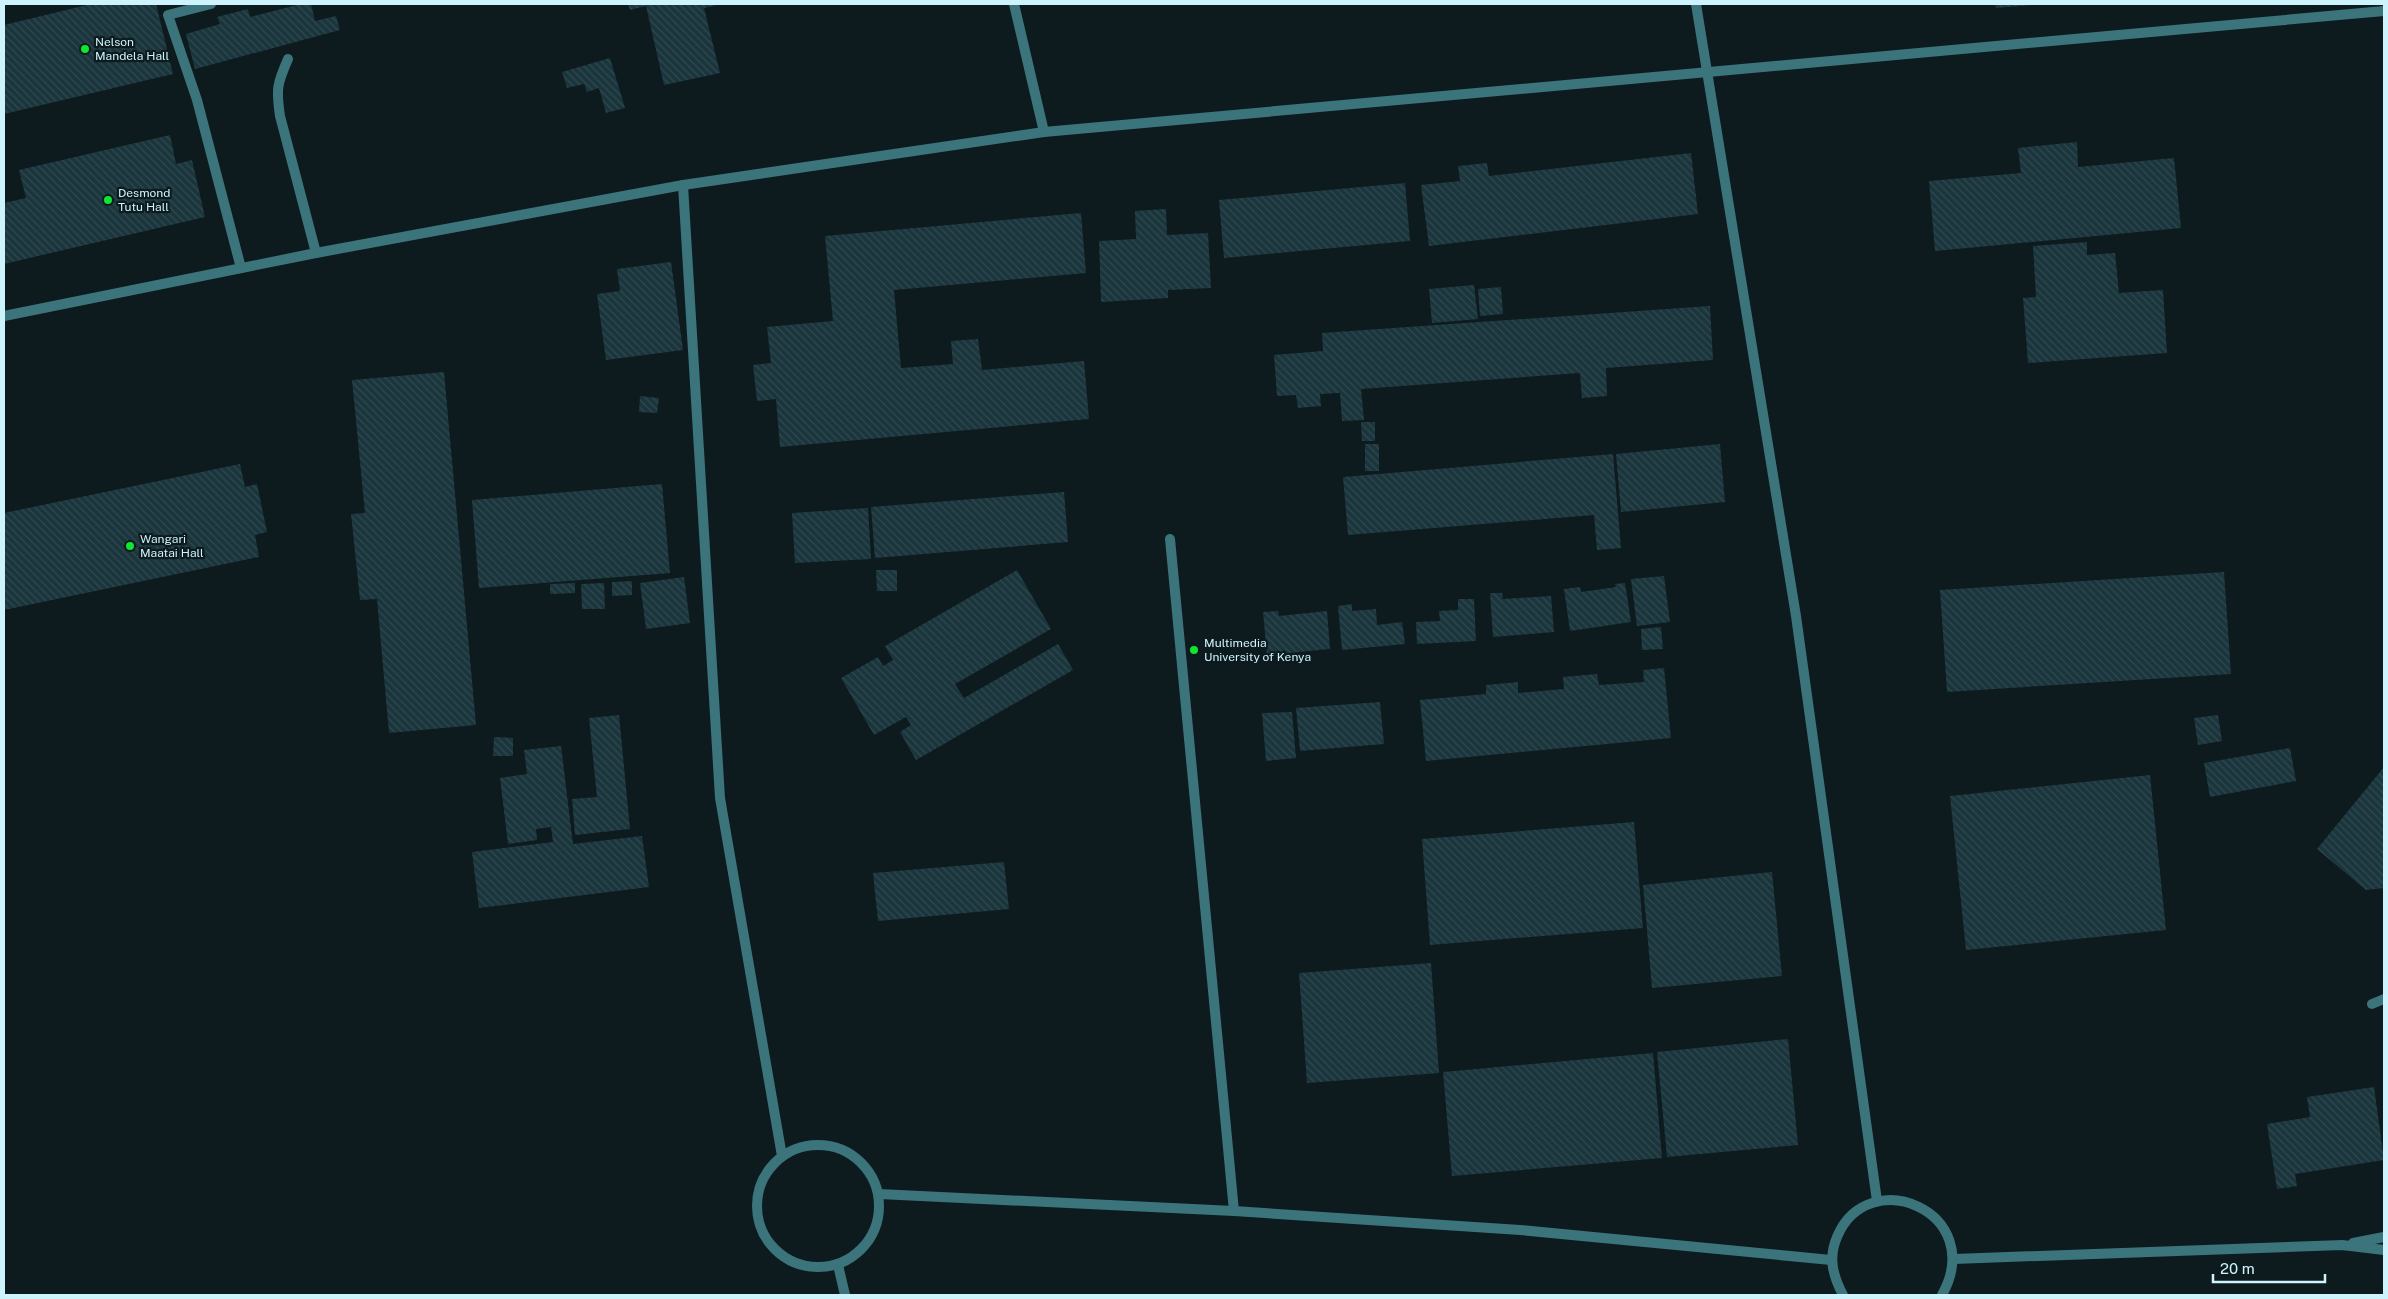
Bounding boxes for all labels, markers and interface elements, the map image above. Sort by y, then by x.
place label: Nelson Mandela Hall [95,35,169,63]
marker: Nelson Mandela Hall [79,43,91,55]
place label: Desmond Tutu Hall [118,186,170,214]
marker: Desmond Tutu Hall [102,194,114,206]
place label: Wangari Maatai Hall [140,532,204,560]
marker: Wangari Maatai Hall [124,540,136,552]
place label: Multimedia University of Kenya [1204,636,1311,664]
marker: Multimedia University of Kenya [1188,644,1200,656]
scale bar [2213,1252,2326,1284]
text: 20 m [2220,1260,2255,1277]

